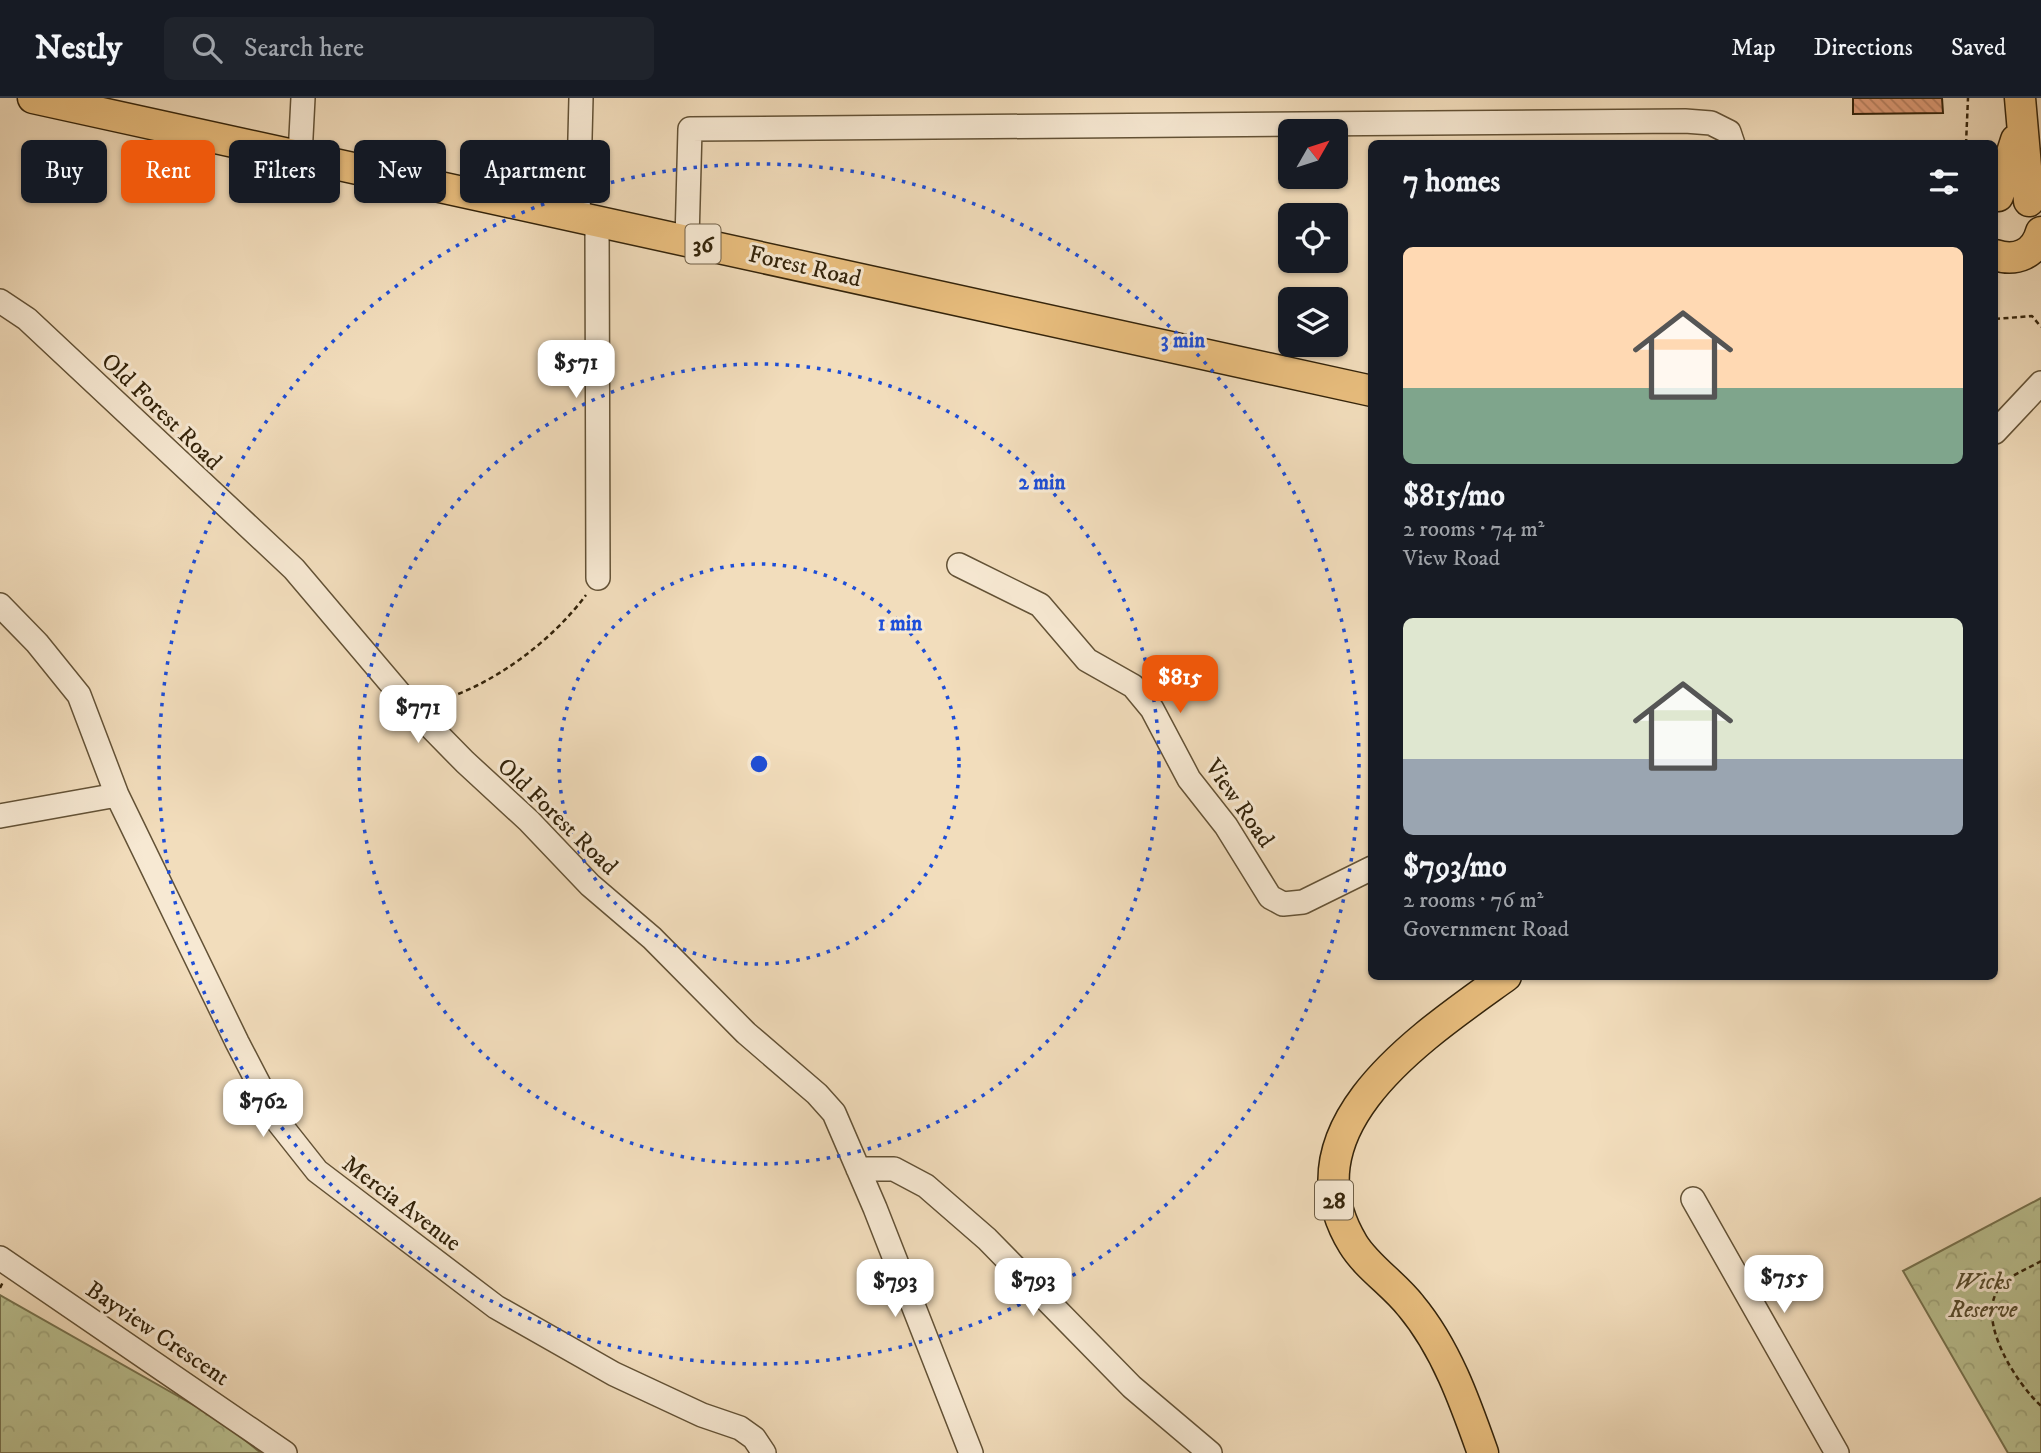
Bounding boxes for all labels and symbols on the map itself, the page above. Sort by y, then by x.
north arrow [1278,119,1348,189]
road number: 36 [686,225,720,264]
street label: Forest Road [745,239,864,295]
text: 3 min [1161,328,1206,354]
pin: $571 [535,341,617,400]
street label: Old Forest Road [95,347,228,477]
text: 2 min [1019,470,1067,496]
text: 1 min [878,611,923,637]
pin: $815 [1139,656,1221,715]
pin: $771 [377,686,459,745]
street label: Old Forest Road [491,752,624,882]
centre of rings [747,752,771,776]
street label: View Road [1197,753,1281,854]
pin: $762 [222,1080,304,1139]
street label: Mercia Avenue [336,1149,467,1258]
road number: 28 [1315,1180,1353,1219]
pin: $755 [1743,1256,1825,1315]
pin: $793 [992,1258,1074,1318]
pin: $793 [854,1260,936,1319]
park label: Wicks Reserve [1948,1267,2018,1325]
street label: Bayview Crescent [80,1275,235,1393]

